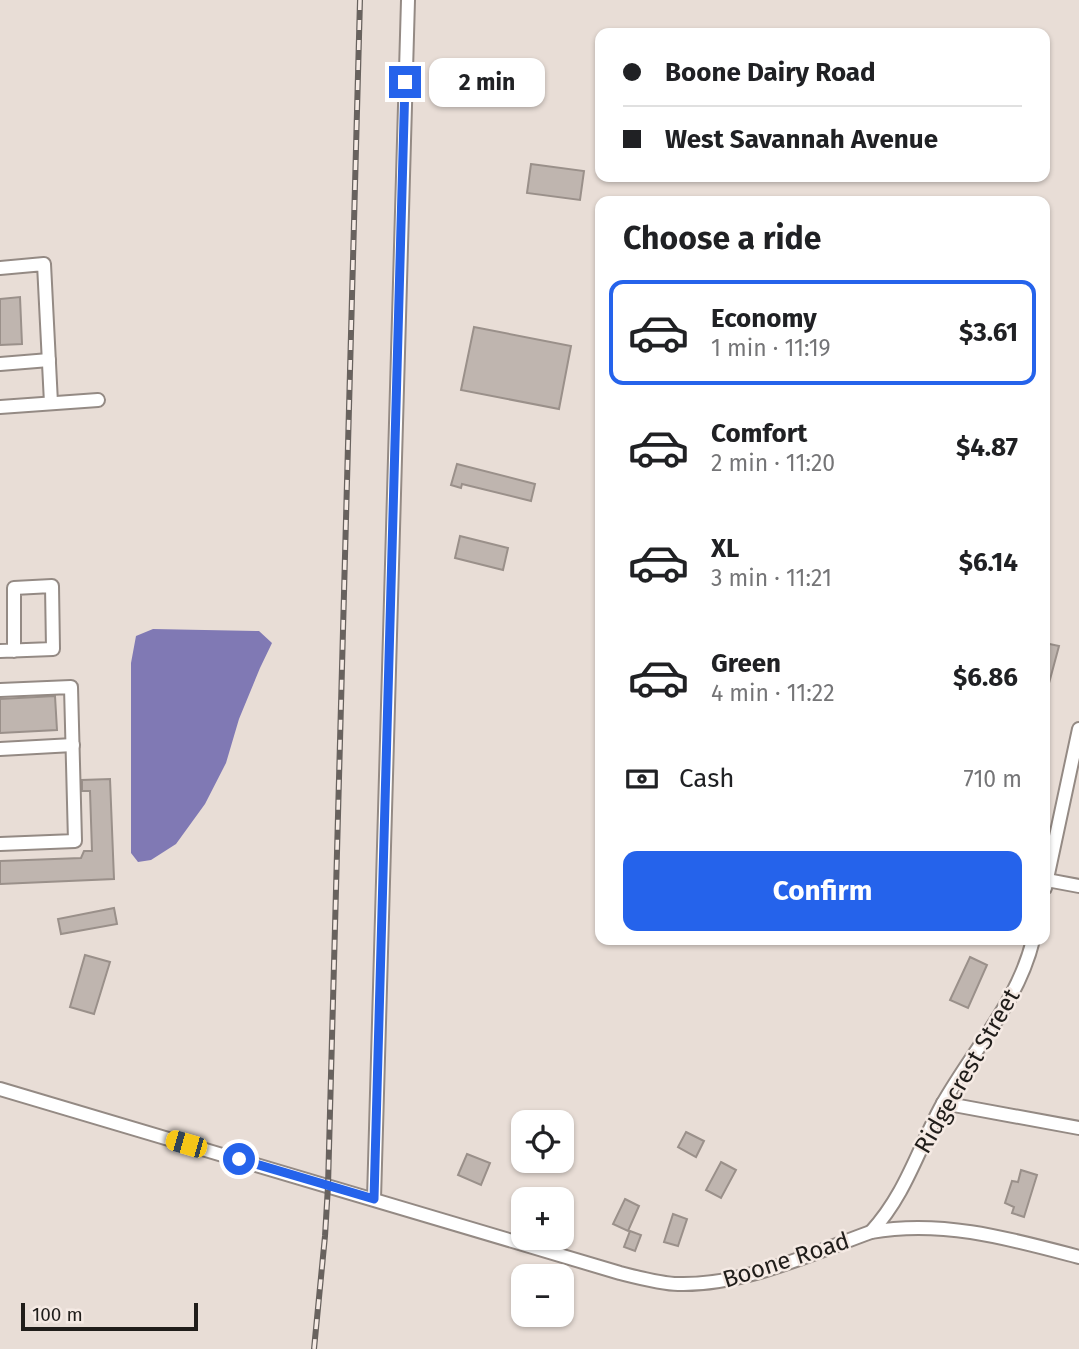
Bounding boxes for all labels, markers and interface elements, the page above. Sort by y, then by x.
callout: 2 min [430,57,545,106]
text: Boone Dairy Road [665,57,876,88]
route end [389,66,421,98]
text: 2 min [459,68,515,96]
text: West Savannah Avenue [665,124,938,155]
text: Choose a ride [623,219,821,257]
icon: car [627,301,690,364]
text: Economy [711,303,817,334]
text: $3.61 [959,317,1018,348]
text: 1 min · 11:19 [711,334,831,362]
icon: car [627,416,690,479]
text: Comfort [711,418,807,449]
text: $4.87 [956,432,1018,463]
text: 2 min · 11:20 [711,449,835,477]
icon: car [627,531,690,594]
text: XL [711,533,739,564]
text: $6.14 [959,547,1018,578]
text: 3 min · 11:21 [711,564,832,592]
icon: car [627,646,690,709]
text: Green [711,648,781,679]
text: $6.86 [953,662,1018,693]
text: 4 min · 11:22 [711,679,835,707]
icon: cash [623,760,661,798]
text: Cash [679,763,735,794]
text: 710 m [964,765,1022,793]
button: Confirm [623,851,1022,931]
street label: Ridgecrest Street [909,983,1026,1158]
map controls [511,1110,574,1327]
button: locate [511,1110,574,1173]
car [163,1128,210,1160]
route start [223,1143,255,1175]
button: + [511,1187,574,1250]
street label: Boone Road [719,1226,853,1294]
button: − [511,1264,574,1327]
scale bar [21,1300,198,1332]
text: 100 m [32,1303,83,1326]

